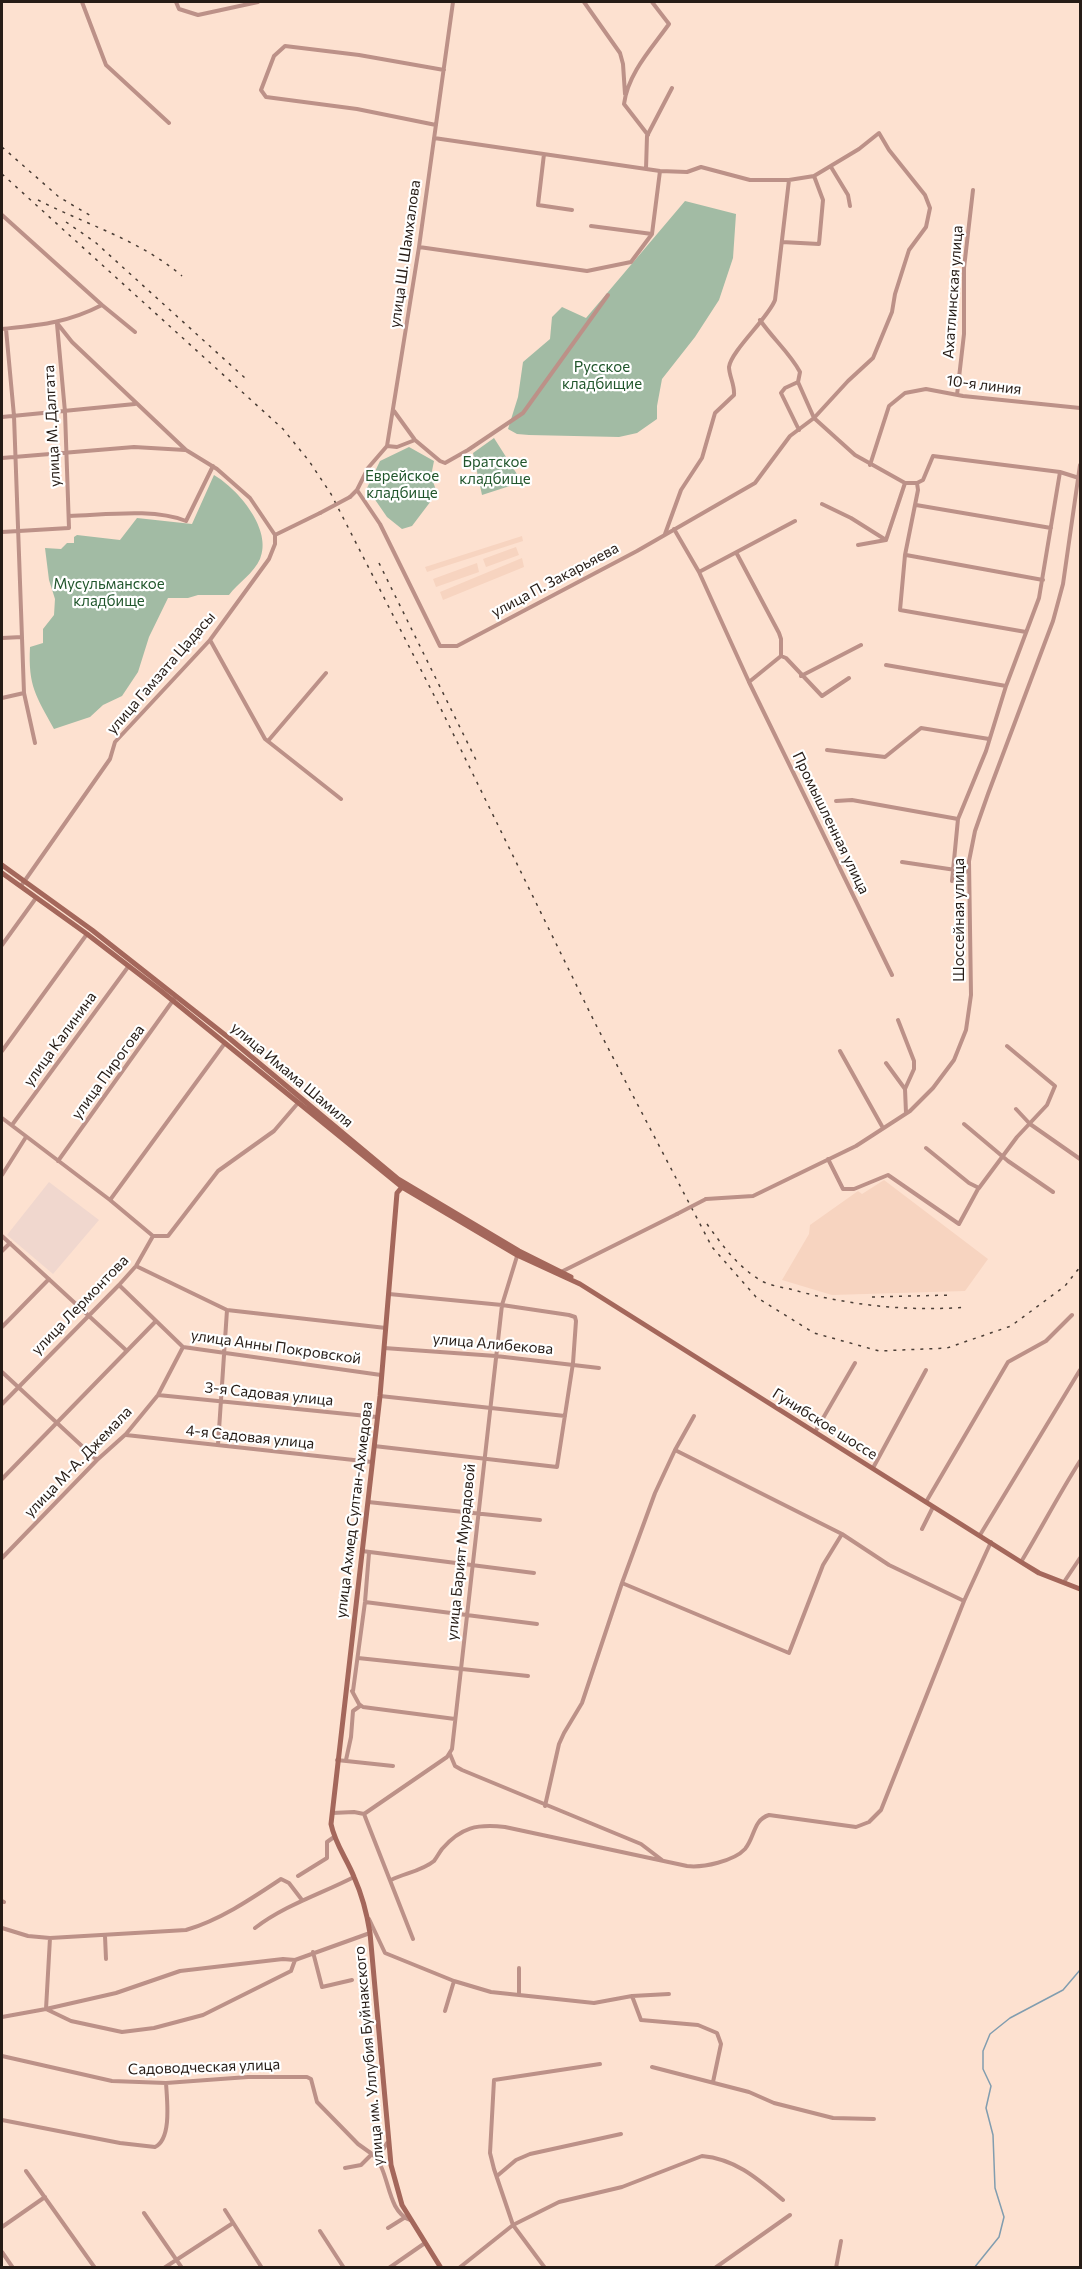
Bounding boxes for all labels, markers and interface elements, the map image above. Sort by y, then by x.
street label: улица Ш. Шамхалова [386,179,424,329]
street label: Ахатлинская улица [939,225,967,359]
park label: Русское кладбищие [562,358,642,393]
street label: улица М. Далгата [40,365,64,487]
street label: 10-я линия [945,371,1023,399]
park label: Братское кладбище [459,453,531,488]
park label: Еврейское кладбище [365,467,439,502]
street label: улица П. Закарьяева [488,539,622,621]
park label: Мусульманское кладбище [53,575,165,610]
street label: улица Гамзата Цадасы [103,608,219,738]
street label: Промышленная улица [789,749,873,897]
street label: Шоссейная улица [950,858,968,982]
street label: улица Калинина [20,988,100,1090]
street label: улица Имама Шамиля [227,1019,357,1131]
street label: улица Пирогова [68,1021,148,1123]
street label: улица Лермонтова [28,1251,132,1359]
street label: улица Анны Покровской [190,1326,362,1368]
street label: улица Алибекова [432,1330,554,1358]
street label: 3-я Садовая улица [204,1378,334,1410]
street label: Гунибское шоссе [769,1384,881,1464]
street label: улица Ахмед Султан-Ахмедова [332,1401,376,1619]
street label: улица М-А. Джемала [20,1403,136,1521]
street label: 4-я Садовая улица [185,1421,315,1453]
street label: улица Барият Мурадовой [443,1463,479,1641]
street label: улица им. Уллубия Буйнакского [350,1945,388,2167]
street label: Садоводческая улица [128,2055,280,2079]

